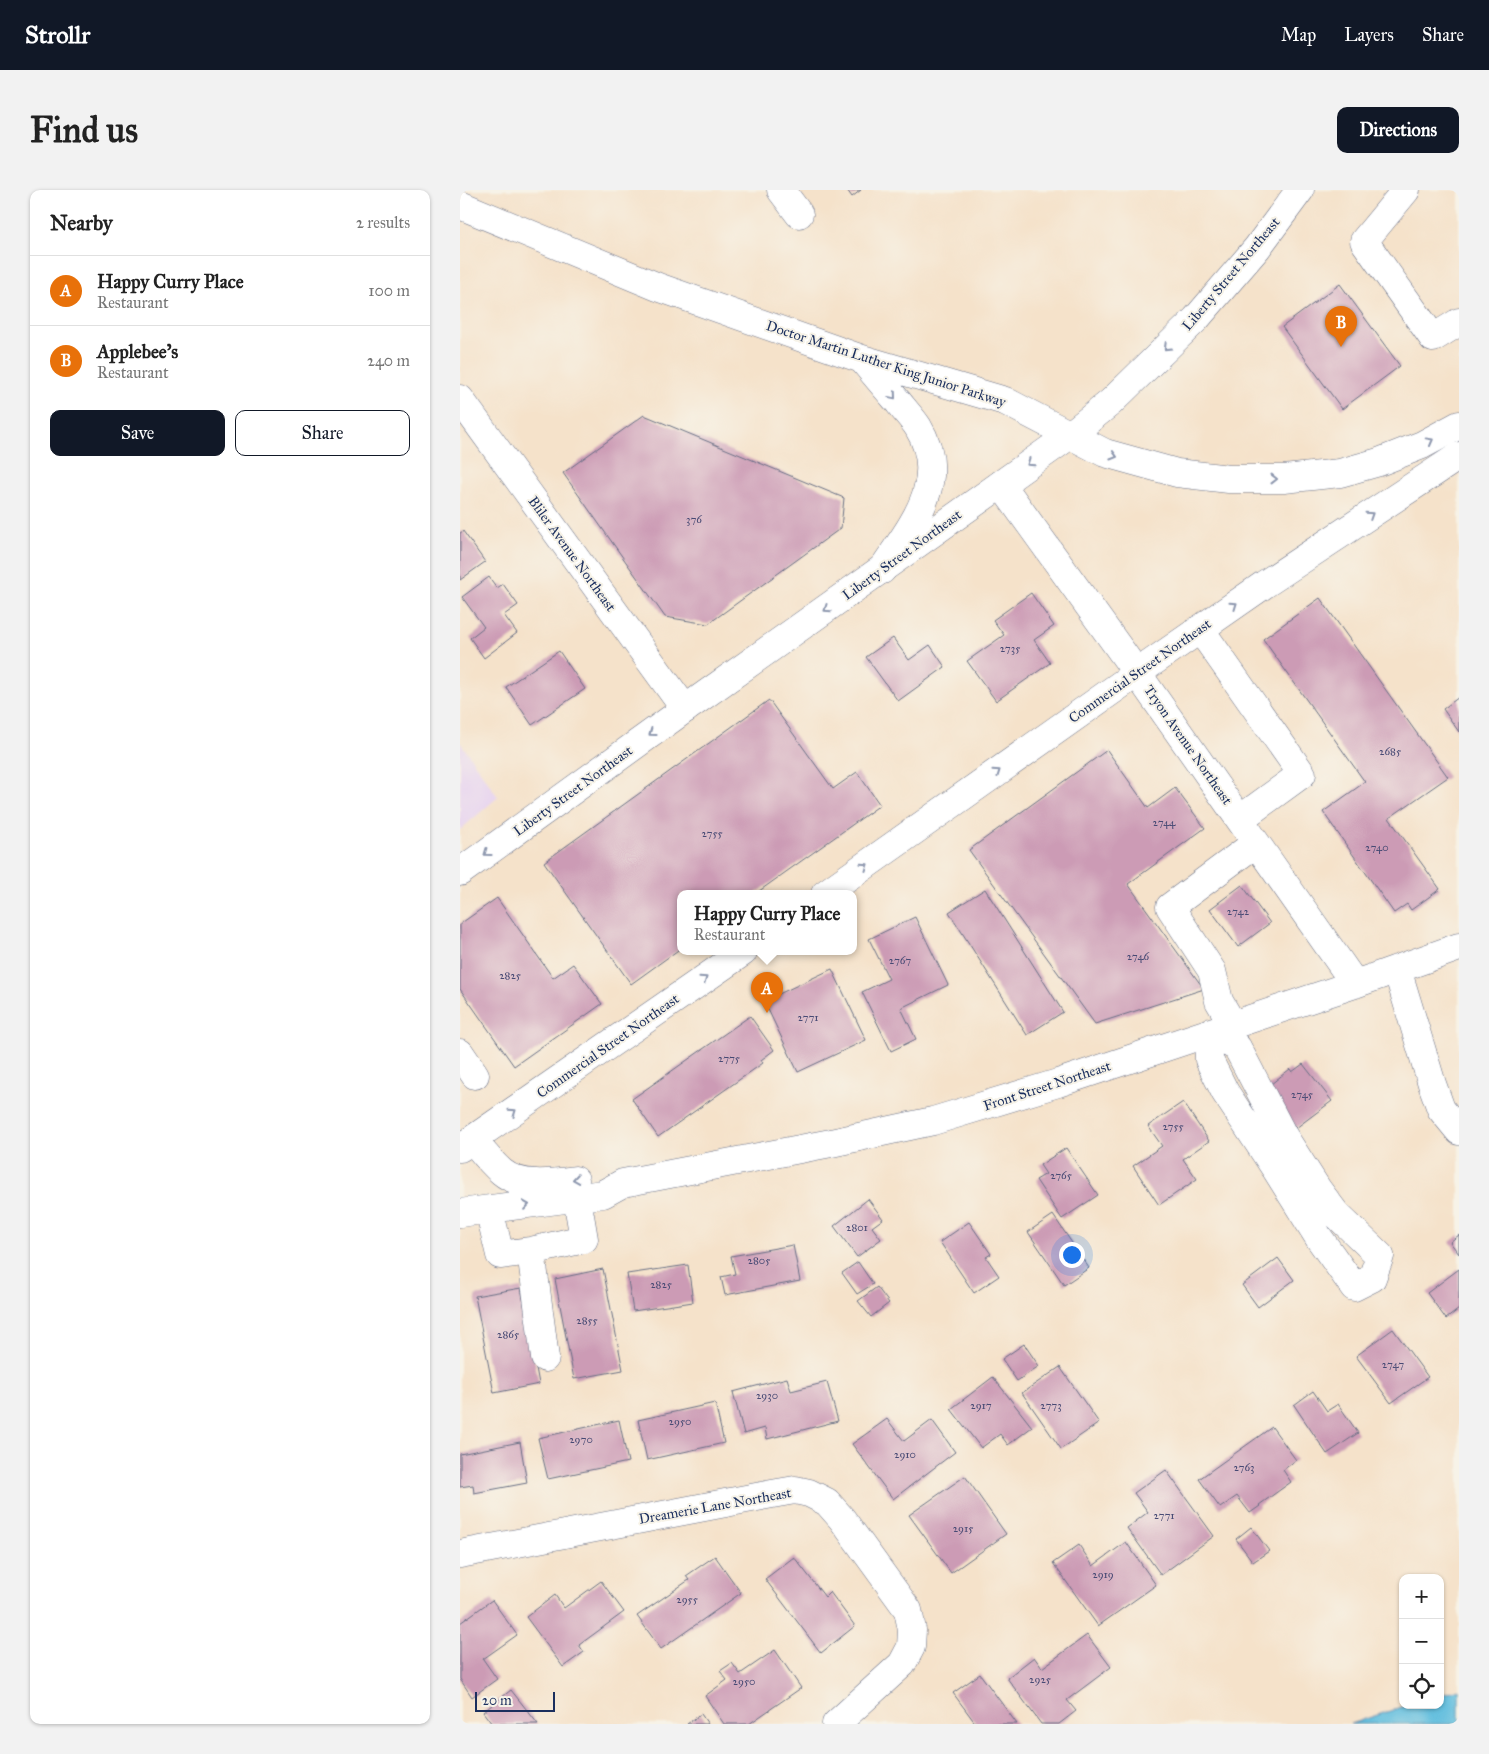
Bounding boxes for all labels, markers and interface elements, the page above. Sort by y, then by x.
text: Strollr [25,20,90,50]
text: Map [1281,24,1316,46]
text: Layers [1344,24,1394,46]
text: Share [1422,24,1464,46]
button: Directions [1337,107,1459,153]
text: Find us [30,109,138,152]
text: Nearby [50,210,113,236]
text: 2 results [356,213,410,232]
street label: Liberty Street Northeast [1179,214,1283,334]
text: Happy Curry Place [97,270,244,293]
text: A [61,281,71,300]
text: 100 m [368,281,410,300]
text: Restaurant [97,293,169,312]
pin: B [1325,306,1357,347]
street label: Doctor Martin Luther King Junior Parkway [764,317,1008,412]
text: Applebee's [97,340,178,363]
one-way arrow [1164,341,1173,350]
text: B [61,351,71,370]
text: 240 m [367,351,410,370]
text: Restaurant [97,363,169,382]
one-way arrow [888,391,897,400]
button: Save [50,410,225,456]
button: Share [235,410,410,456]
one-way arrow [1425,437,1434,447]
one-way arrow [1109,450,1118,460]
one-way arrow [1026,457,1036,466]
one-way arrow [1270,474,1278,484]
street label: Bliler Avenue Northeast [524,493,620,615]
street label: Liberty Street Northeast [839,506,965,604]
one-way arrow [1364,512,1373,522]
house number: 376 [686,513,702,526]
one-way arrow [1228,602,1238,611]
one-way arrow [824,603,833,612]
street label: Commercial Street Northeast [1066,615,1215,727]
house number: 2735 [1000,642,1020,655]
street label: Tryon Avenue Northeast [1140,682,1236,808]
one-way arrow [648,727,658,736]
street label: Liberty Street Northeast [510,742,636,840]
house number: 2685 [1379,745,1401,758]
one-way arrow [992,769,1001,778]
house number: 2744 [1153,816,1176,829]
house number: 2755 [701,827,723,840]
house number: 2740 [1365,841,1389,854]
one-way arrow [483,847,493,856]
one-way arrow [859,863,869,872]
popup [677,890,857,955]
text: Happy Curry Place [694,902,840,925]
house number: 2742 [1227,905,1250,918]
text: Restaurant [694,925,765,944]
house number: 2746 [1127,950,1150,963]
house number: 2767 [889,954,911,967]
house number: 2825 [499,969,521,982]
pin: A [751,972,783,1013]
one-way arrow [698,976,708,985]
street label: Commercial Street Northeast [534,990,683,1102]
house number: 2771 [797,1011,819,1024]
house number: 2775 [718,1052,740,1065]
street label: Front Street Northeast [981,1057,1113,1115]
house number: 2745 [1291,1088,1313,1101]
one-way arrow [507,1109,517,1118]
house number: 2755 [1162,1120,1184,1133]
house number: 2765 [1050,1169,1072,1182]
one-way arrow [571,1174,580,1184]
one-way arrow [521,1200,530,1210]
house number: 2801 [846,1221,868,1234]
your location [1059,1242,1085,1268]
house number: 2805 [748,1254,770,1267]
house number: 2825 [650,1278,672,1291]
house number: 2855 [576,1314,598,1327]
house number: 2865 [497,1328,519,1341]
house number: 2747 [1382,1358,1404,1371]
house number: 2930 [756,1389,778,1402]
house number: 2917 [970,1399,992,1412]
house number: 2773 [1040,1399,1062,1412]
house number: 2950 [669,1415,691,1428]
house number: 2970 [569,1433,593,1446]
house number: 2910 [894,1448,916,1461]
house number: 2763 [1233,1461,1255,1474]
street label: Dreamerie Lane Northeast [637,1484,793,1528]
house number: 2771 [1153,1509,1175,1522]
house number: 2915 [953,1522,973,1535]
house number: 2919 [1092,1568,1114,1581]
map controls [1399,1574,1444,1709]
button: + [1399,1574,1444,1619]
house number: 2955 [676,1593,698,1606]
button: − [1399,1619,1444,1664]
button: locate [1399,1664,1444,1709]
house number: 2925 [1029,1673,1051,1686]
house number: 2950 [733,1675,755,1688]
scale bar [475,1689,555,1712]
text: 20 m [482,1692,512,1709]

